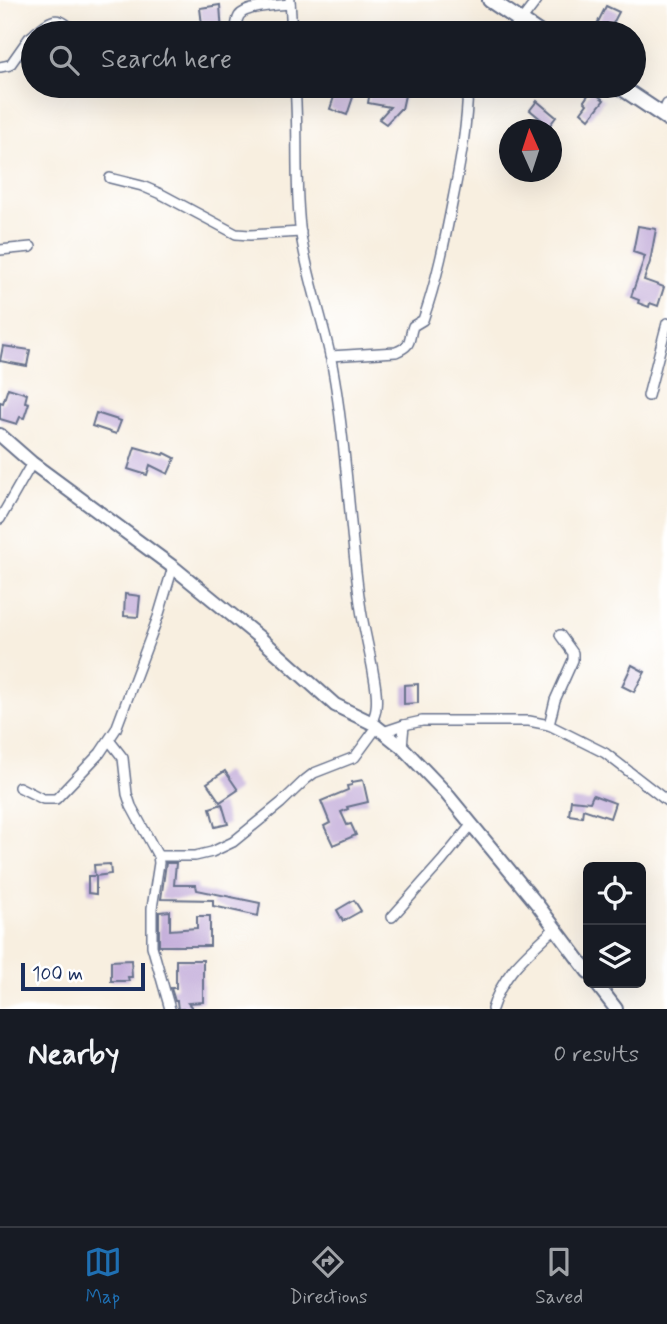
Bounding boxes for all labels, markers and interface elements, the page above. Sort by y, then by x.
search box [21,21,646,98]
icon: search [45,41,83,79]
text: Search here [101,43,232,77]
north arrow [499,119,562,182]
map controls [583,862,646,988]
button: locate [583,862,646,925]
button: layers [583,925,646,988]
scale bar [21,960,145,992]
text: 100 m [32,962,83,987]
text: Nearby [28,1035,119,1074]
text: 0 results [553,1040,639,1070]
tab: Map [84,1243,122,1310]
tab: Directions [289,1243,368,1310]
tab: Saved [535,1243,583,1310]

